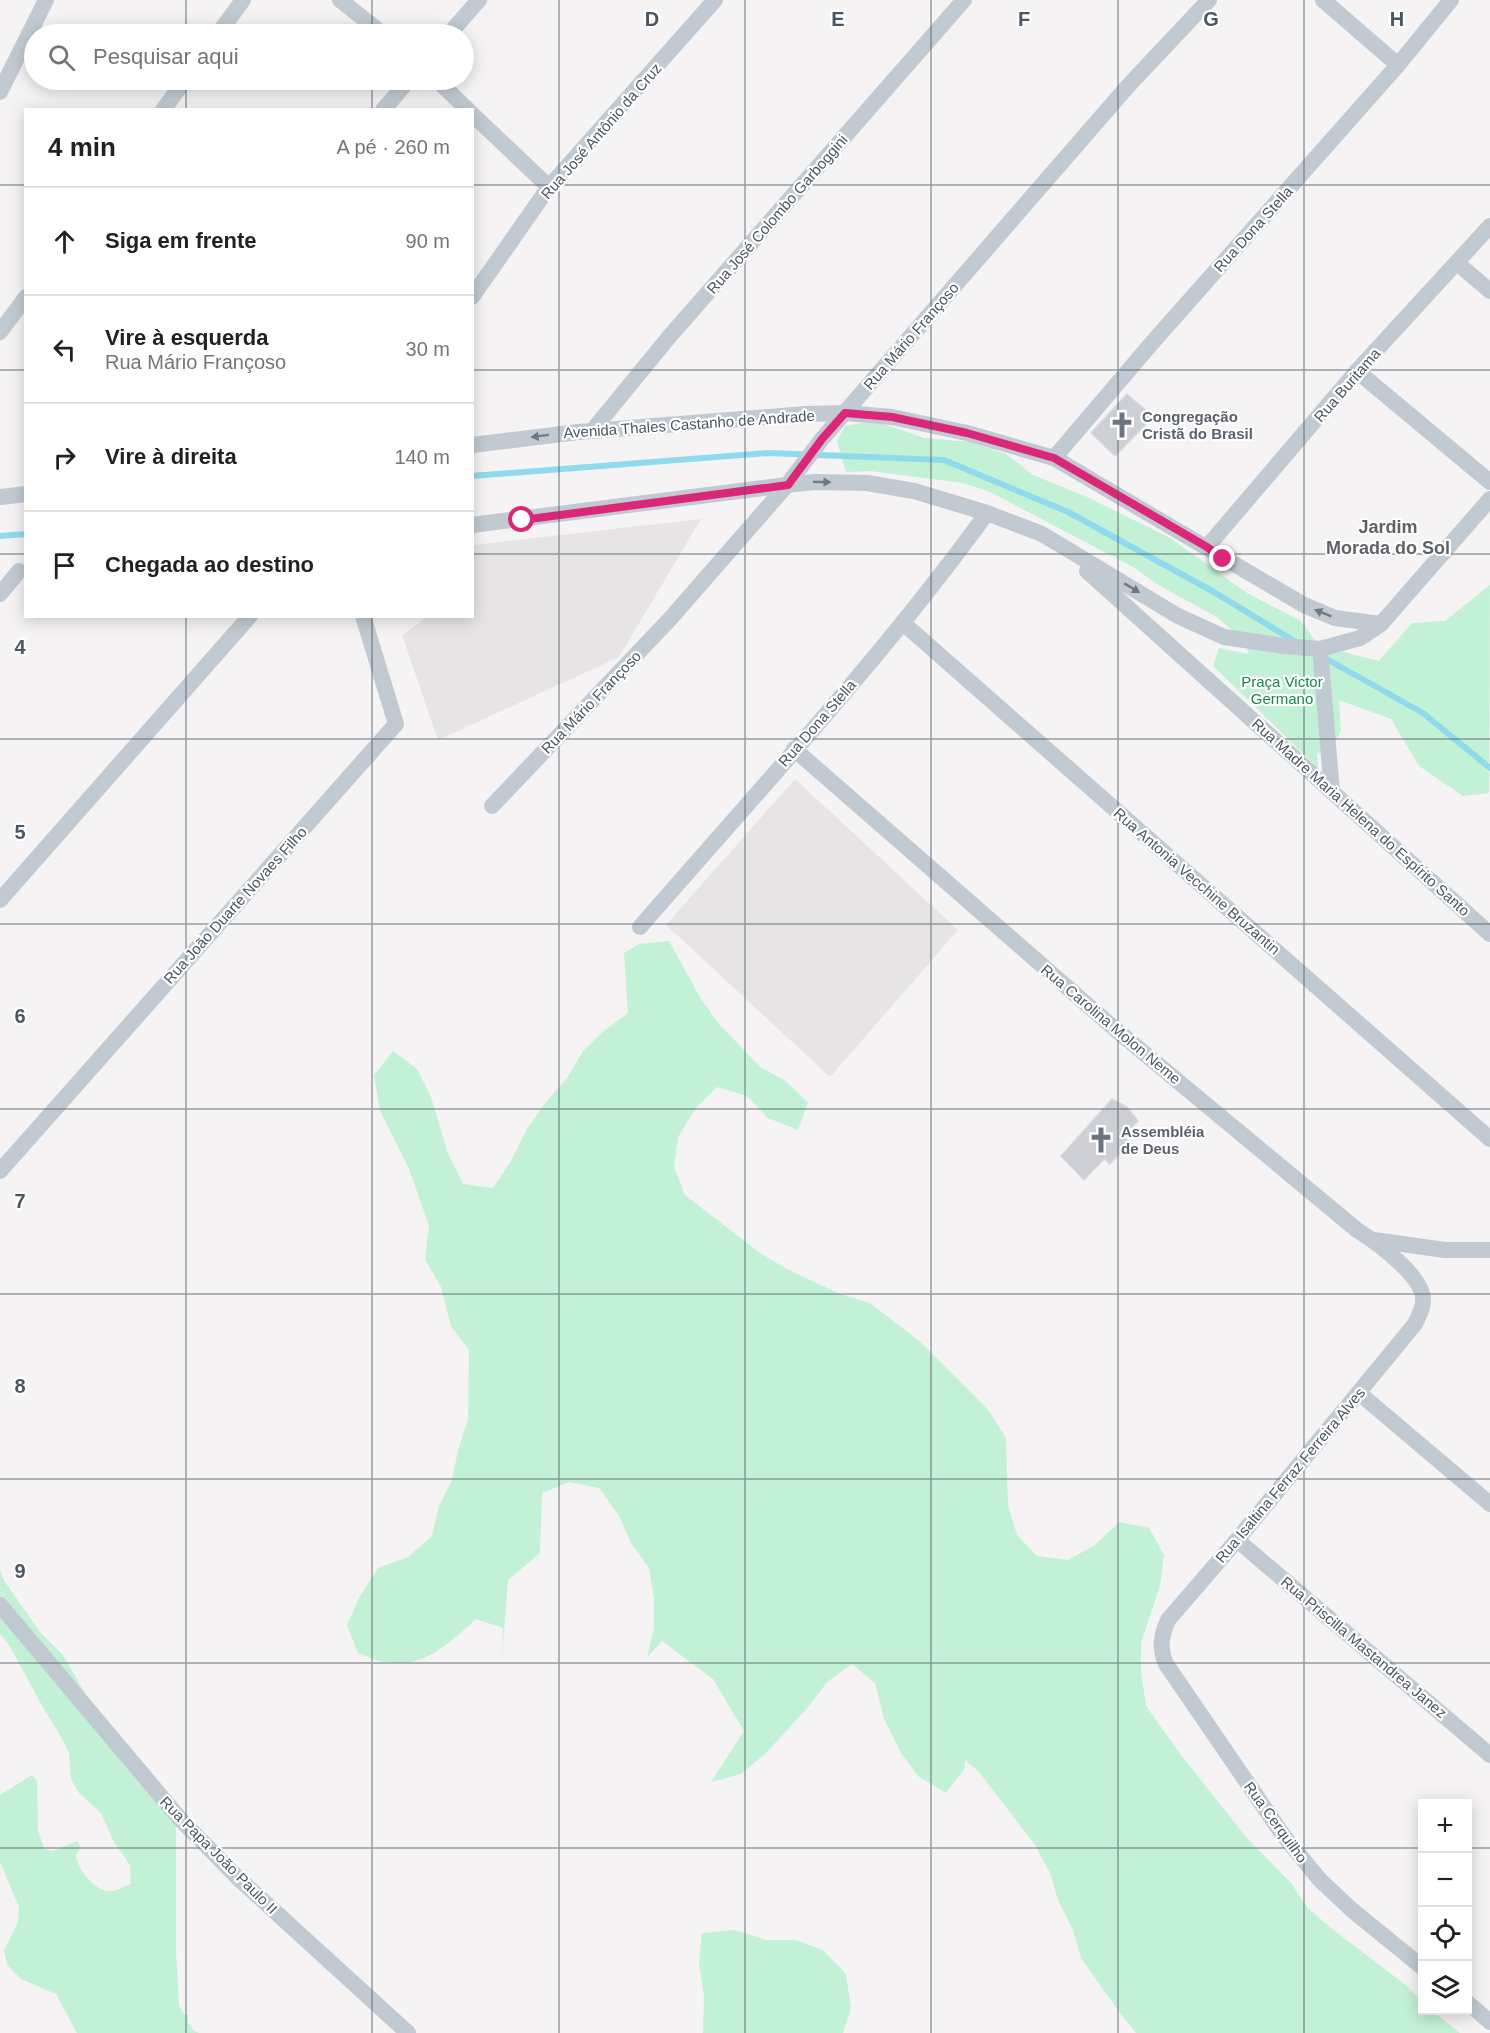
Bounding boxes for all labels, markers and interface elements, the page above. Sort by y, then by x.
text: D [645,8,659,30]
text: E [831,8,845,30]
text: F [1018,8,1030,30]
text: G [1203,8,1219,30]
text: H [1390,8,1404,30]
search box [24,24,474,90]
icon: search [45,41,78,74]
text: Pesquisar aqui [93,44,239,69]
street label: Rua José Antônio da Cruz [537,60,665,202]
street label: Rua José Colombo Garboggini [703,131,851,297]
text: 4 min [48,132,116,162]
text: A pé · 260 m [337,136,450,158]
street label: Rua Dona Stella [1210,182,1296,275]
icon: ahead [48,225,81,258]
text: Siga em frente [105,228,257,253]
text: 90 m [406,230,450,252]
street label: Rua Mário Françoso [860,279,962,393]
text: Vire à esquerda [105,325,268,350]
icon: left [48,333,81,366]
text: 30 m [406,338,450,360]
street label: Rua Buritama [1310,344,1384,425]
text: Rua Mário Françoso [105,351,286,373]
street label: Avenida Thales Castanho de Andrade [563,407,815,441]
place label: Congregação Cristã do Brasil [1142,408,1253,442]
church icon: Congregação Cristã do Brasil [1107,410,1137,440]
one-way arrow [531,432,550,441]
icon: right [48,441,81,474]
text: Vire à direita [105,444,237,469]
text: 140 m [394,446,450,468]
one-way arrow [813,478,832,487]
route start [508,506,534,532]
district label: Jardim Morada do Sol [1326,517,1450,558]
route end [1209,545,1235,571]
icon: arrive [48,549,81,582]
text: Chegada ao destino [105,552,314,577]
one-way arrow [1124,583,1140,594]
one-way arrow [1314,608,1332,618]
text: 4 [14,636,26,658]
street label: Rua Mário Françoso [538,647,644,757]
park label: Praça Victor Germano [1241,673,1323,707]
street label: Rua Dona Stella [775,676,860,770]
street label: Rua Madre Maria Helena do Espírito Santo [1249,715,1473,919]
street label: Rua Antonia Vecchine Bruzantin [1111,804,1283,958]
text: 5 [14,821,26,843]
street label: Rua João Duarte Novaes Filho [160,823,310,987]
street label: Rua Carolina Molon Neme [1038,961,1184,1087]
text: 6 [14,1005,26,1027]
place label: Assembléia de Deus [1121,1123,1205,1157]
church icon: Assembléia de Deus [1086,1125,1116,1155]
text: 7 [14,1190,26,1212]
text: 8 [14,1375,26,1397]
street label: Rua Isaltina Ferraz Ferreira Alves [1212,1384,1368,1566]
text: 9 [14,1560,26,1582]
street label: Rua Priscilla Mastandrea Janez [1278,1573,1450,1721]
street label: Rua Cerquilho [1241,1778,1311,1866]
street label: Rua Papa João Paulo II [157,1793,281,1917]
map controls [1418,1799,1472,2015]
button: + [1418,1799,1472,1853]
button: − [1418,1853,1472,1907]
button: locate [1418,1907,1472,1961]
button: layers [1418,1961,1472,2015]

